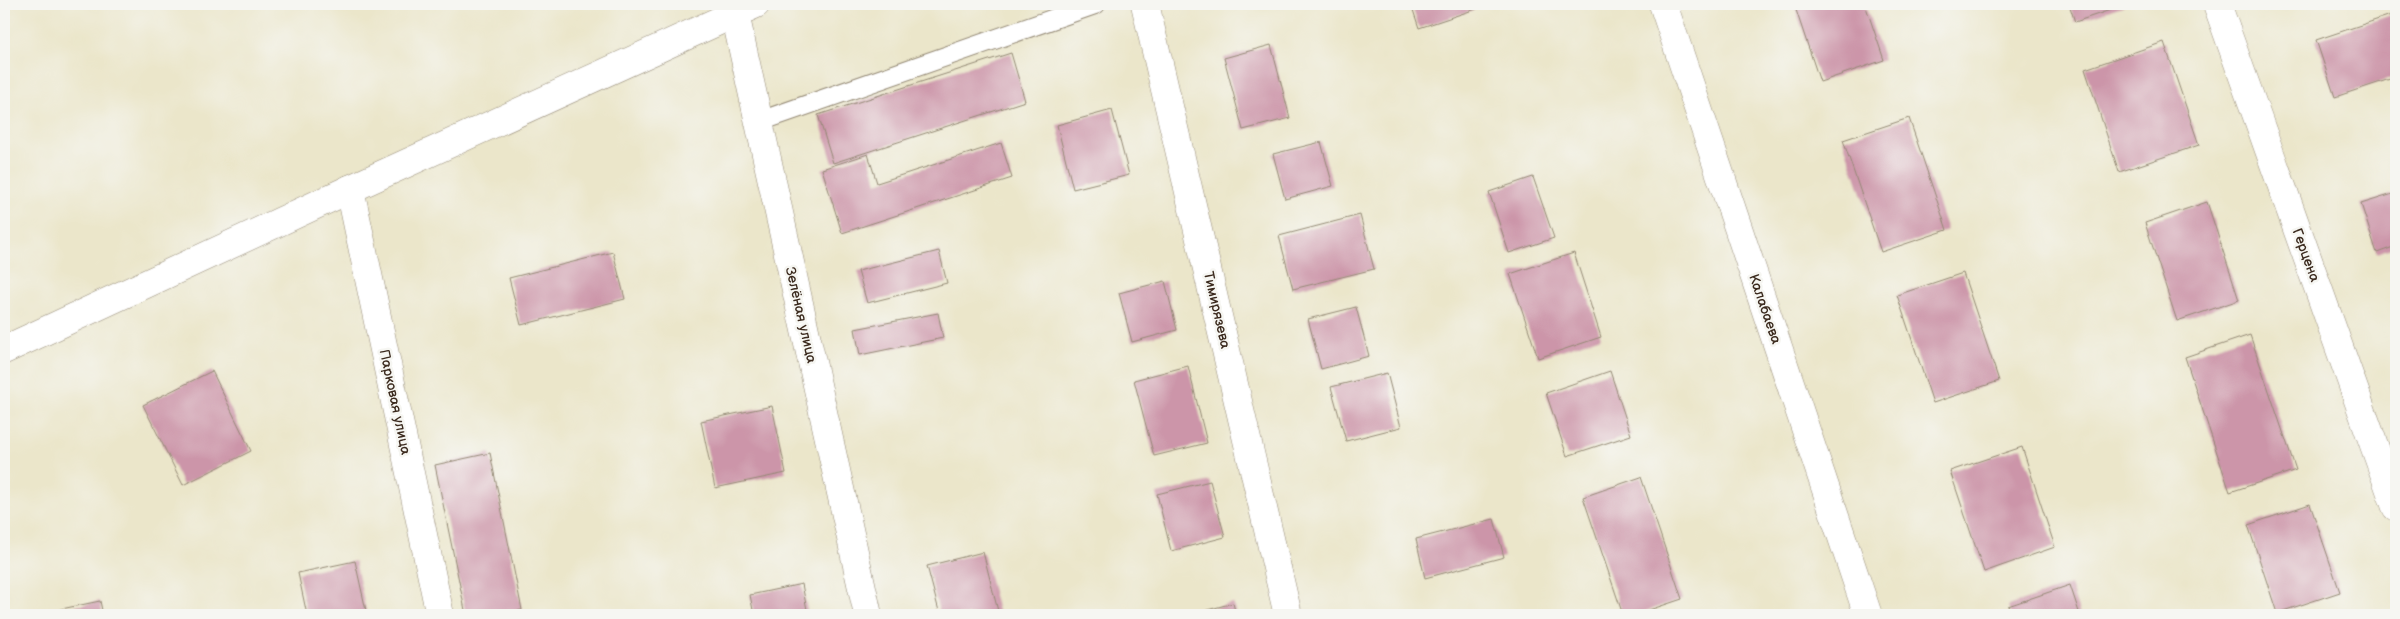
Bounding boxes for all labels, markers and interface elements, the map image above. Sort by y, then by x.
street label: Герцена [2288,226,2324,285]
street label: Зелёная улица [782,265,820,365]
street label: Тимирязева [1200,270,1234,351]
street label: Калабаева [1745,272,1785,347]
street label: Парковая улица [376,348,415,457]

